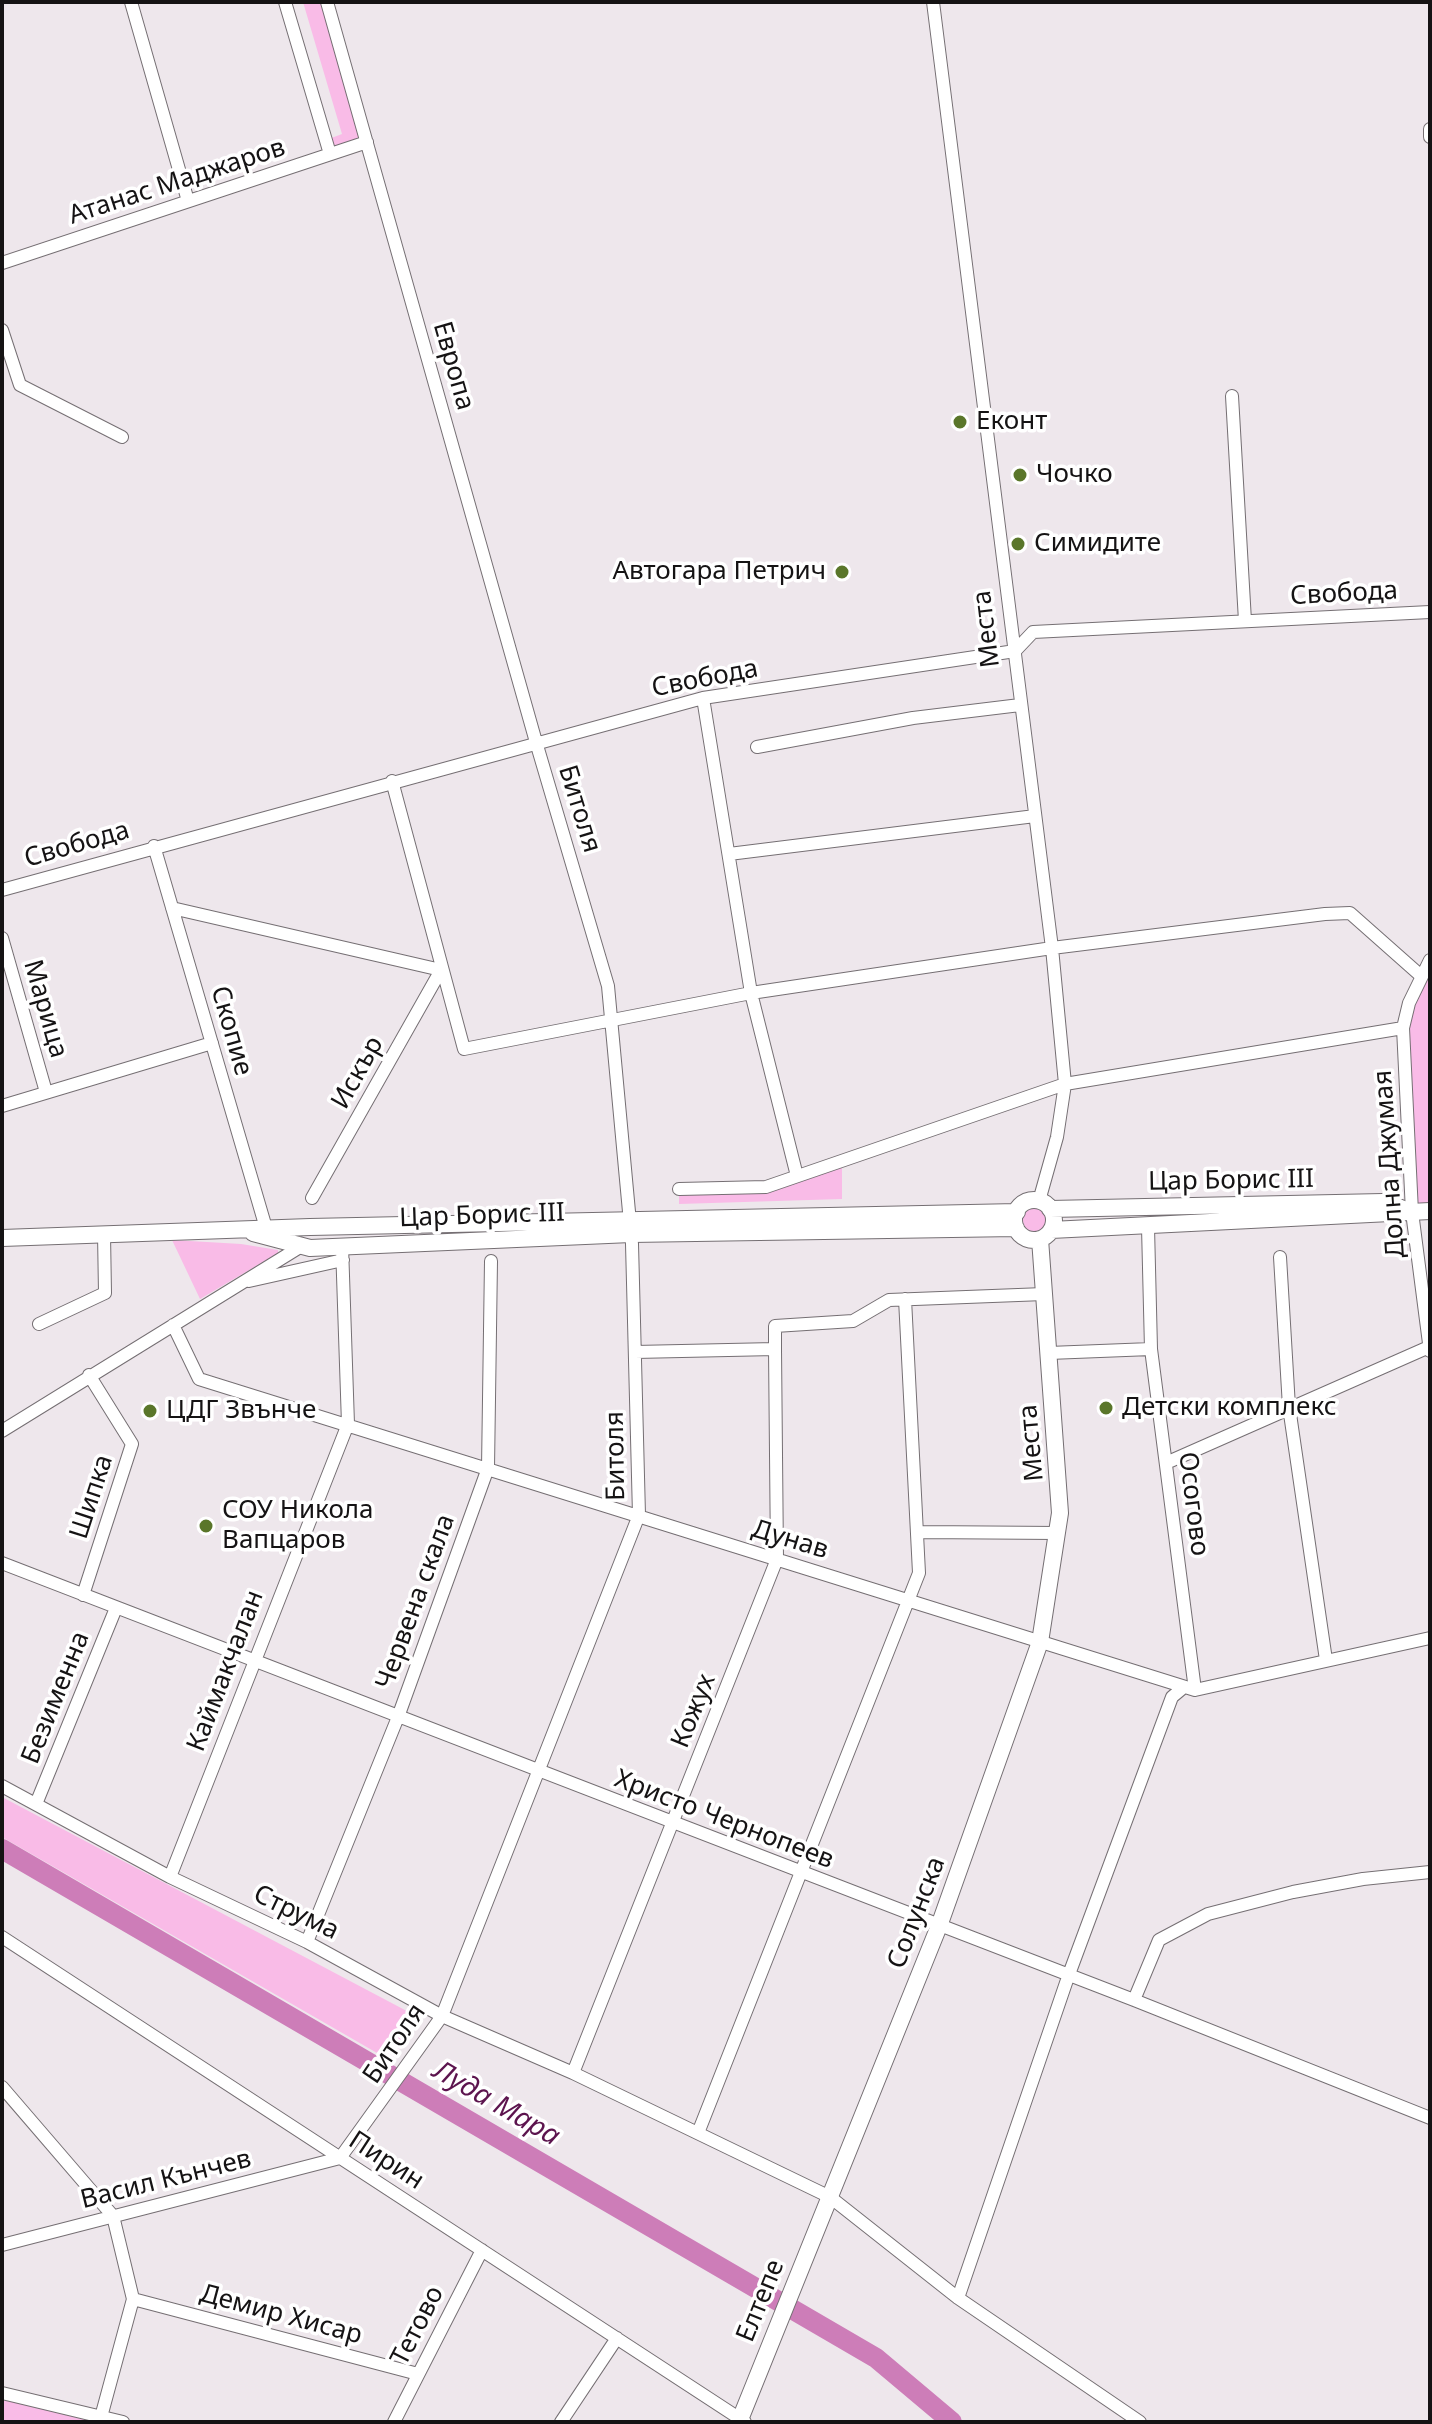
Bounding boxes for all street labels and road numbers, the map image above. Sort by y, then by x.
street label: Атанас Маджаров [65,132,289,232]
street label: Европа [426,318,480,414]
street label: Свобода [1289,576,1399,612]
street label: Места [967,589,1007,669]
street label: Свобода [649,653,761,705]
street label: Битоля [551,762,607,856]
street label: Свобода [21,815,133,875]
street label: Марица [16,956,74,1062]
street label: Скопие [203,983,259,1079]
street label: Искър [325,1031,391,1115]
street label: Долна Джумая [1368,1069,1412,1259]
street label: Цар Борис III [1148,1164,1314,1198]
street label: Цар Борис III [399,1198,565,1234]
street label: Места [1013,1403,1051,1483]
street label: Битоля [600,1411,632,1501]
street label: Осогово [1171,1450,1215,1558]
street label: Шипка [64,1451,120,1543]
street label: Червена скала [370,1510,462,1694]
street label: Дунав [748,1514,832,1566]
street label: Каймакчалан [181,1586,271,1756]
street label: Безименна [15,1627,97,1769]
street label: Кожух [665,1670,723,1752]
street label: Христо Чернопеев [610,1764,838,1876]
street label: Солунска [881,1853,953,1973]
street label: Струма [248,1879,344,1947]
street label: Битоля [357,1998,433,2090]
street label: Пирин [343,2125,429,2197]
street label: Васил Кънчев [77,2144,255,2216]
street label: Елтепе [730,2255,792,2347]
street label: Демир Хисар [197,2278,365,2352]
street label: Тетово [385,2281,451,2371]

